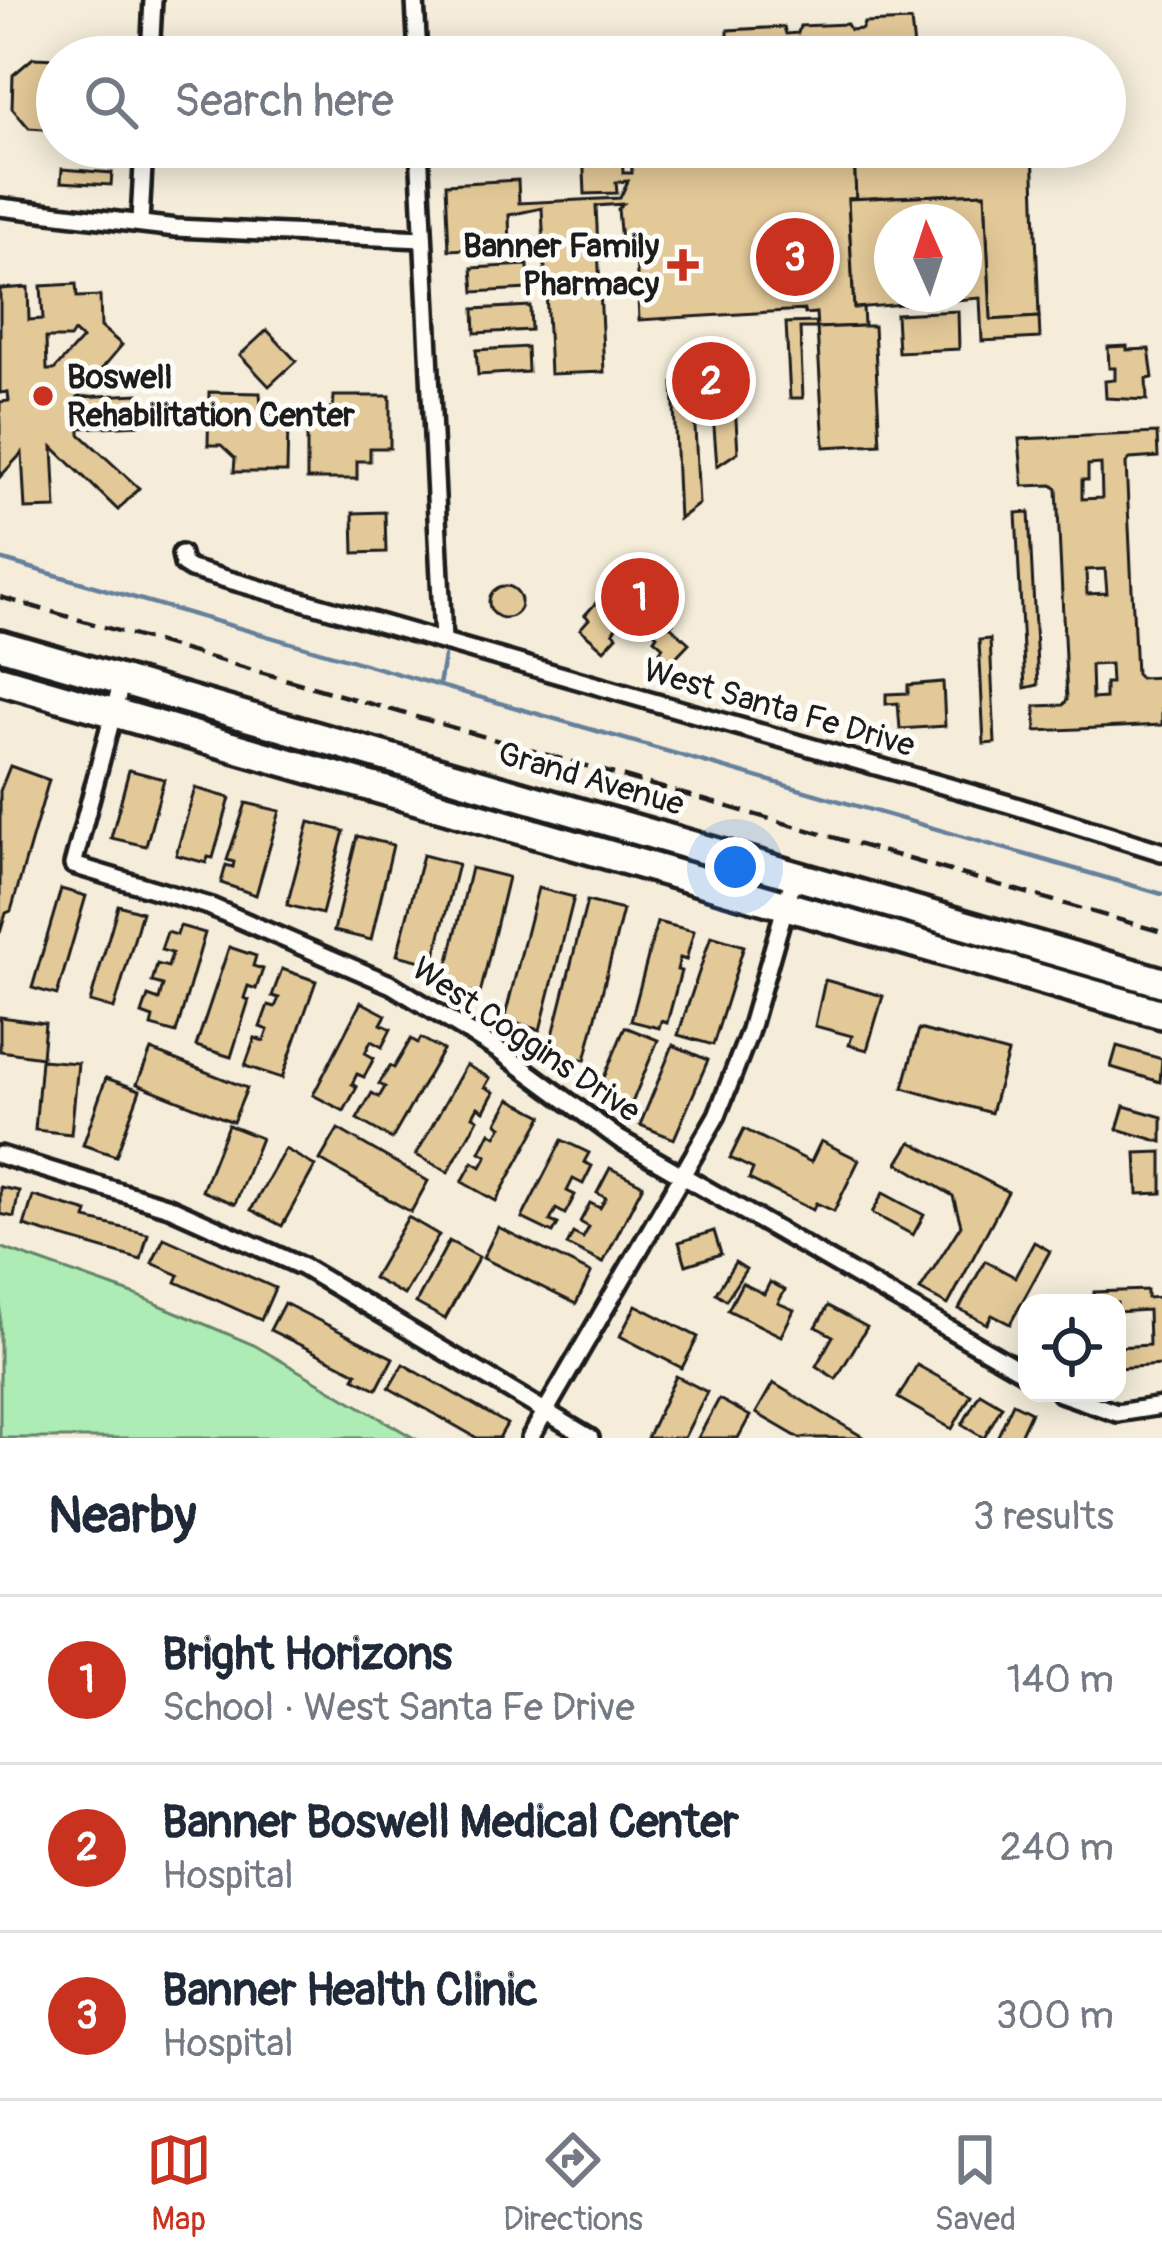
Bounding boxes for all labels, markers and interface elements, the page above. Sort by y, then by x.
search box [36,36,1126,168]
icon: search [78,69,144,135]
text: Search here [174,74,394,130]
north arrow [874,204,982,312]
pin: 3 [756,212,834,302]
place label: Banner Family Pharmacy [463,226,660,305]
marker: Banner Family Pharmacy [670,252,696,278]
pin: 2 [672,336,750,426]
place label: Boswell Rehabilitation Center [67,357,355,436]
marker: Boswell Rehabilitation Center [30,383,56,409]
pin: 1 [601,552,679,642]
street label: West Santa Fe Drive [639,650,919,766]
street label: Grand Avenue [493,733,689,825]
your location [705,837,765,897]
street label: West Coggins Drive [404,948,648,1132]
map controls [1018,1294,1126,1402]
button: locate [1018,1294,1126,1402]
text: Nearby [48,1484,196,1548]
text: 3 results [973,1492,1114,1541]
text: Bright Horizons [162,1627,452,1683]
text: 1 [79,1655,95,1704]
text: 140 m [1006,1655,1114,1704]
text: School · West Santa Fe Drive [162,1683,635,1732]
text: Banner Boswell Medical Center [162,1795,739,1851]
text: 2 [76,1823,98,1872]
text: 240 m [1000,1823,1114,1872]
text: Hospital [162,1851,294,1900]
text: Banner Health Clinic [162,1963,538,2019]
text: 3 [76,1991,98,2040]
text: 300 m [996,1991,1114,2040]
text: Hospital [162,2019,294,2068]
tab: Map [146,2127,212,2240]
tab: Directions [503,2127,643,2240]
tab: Saved [934,2127,1016,2240]

